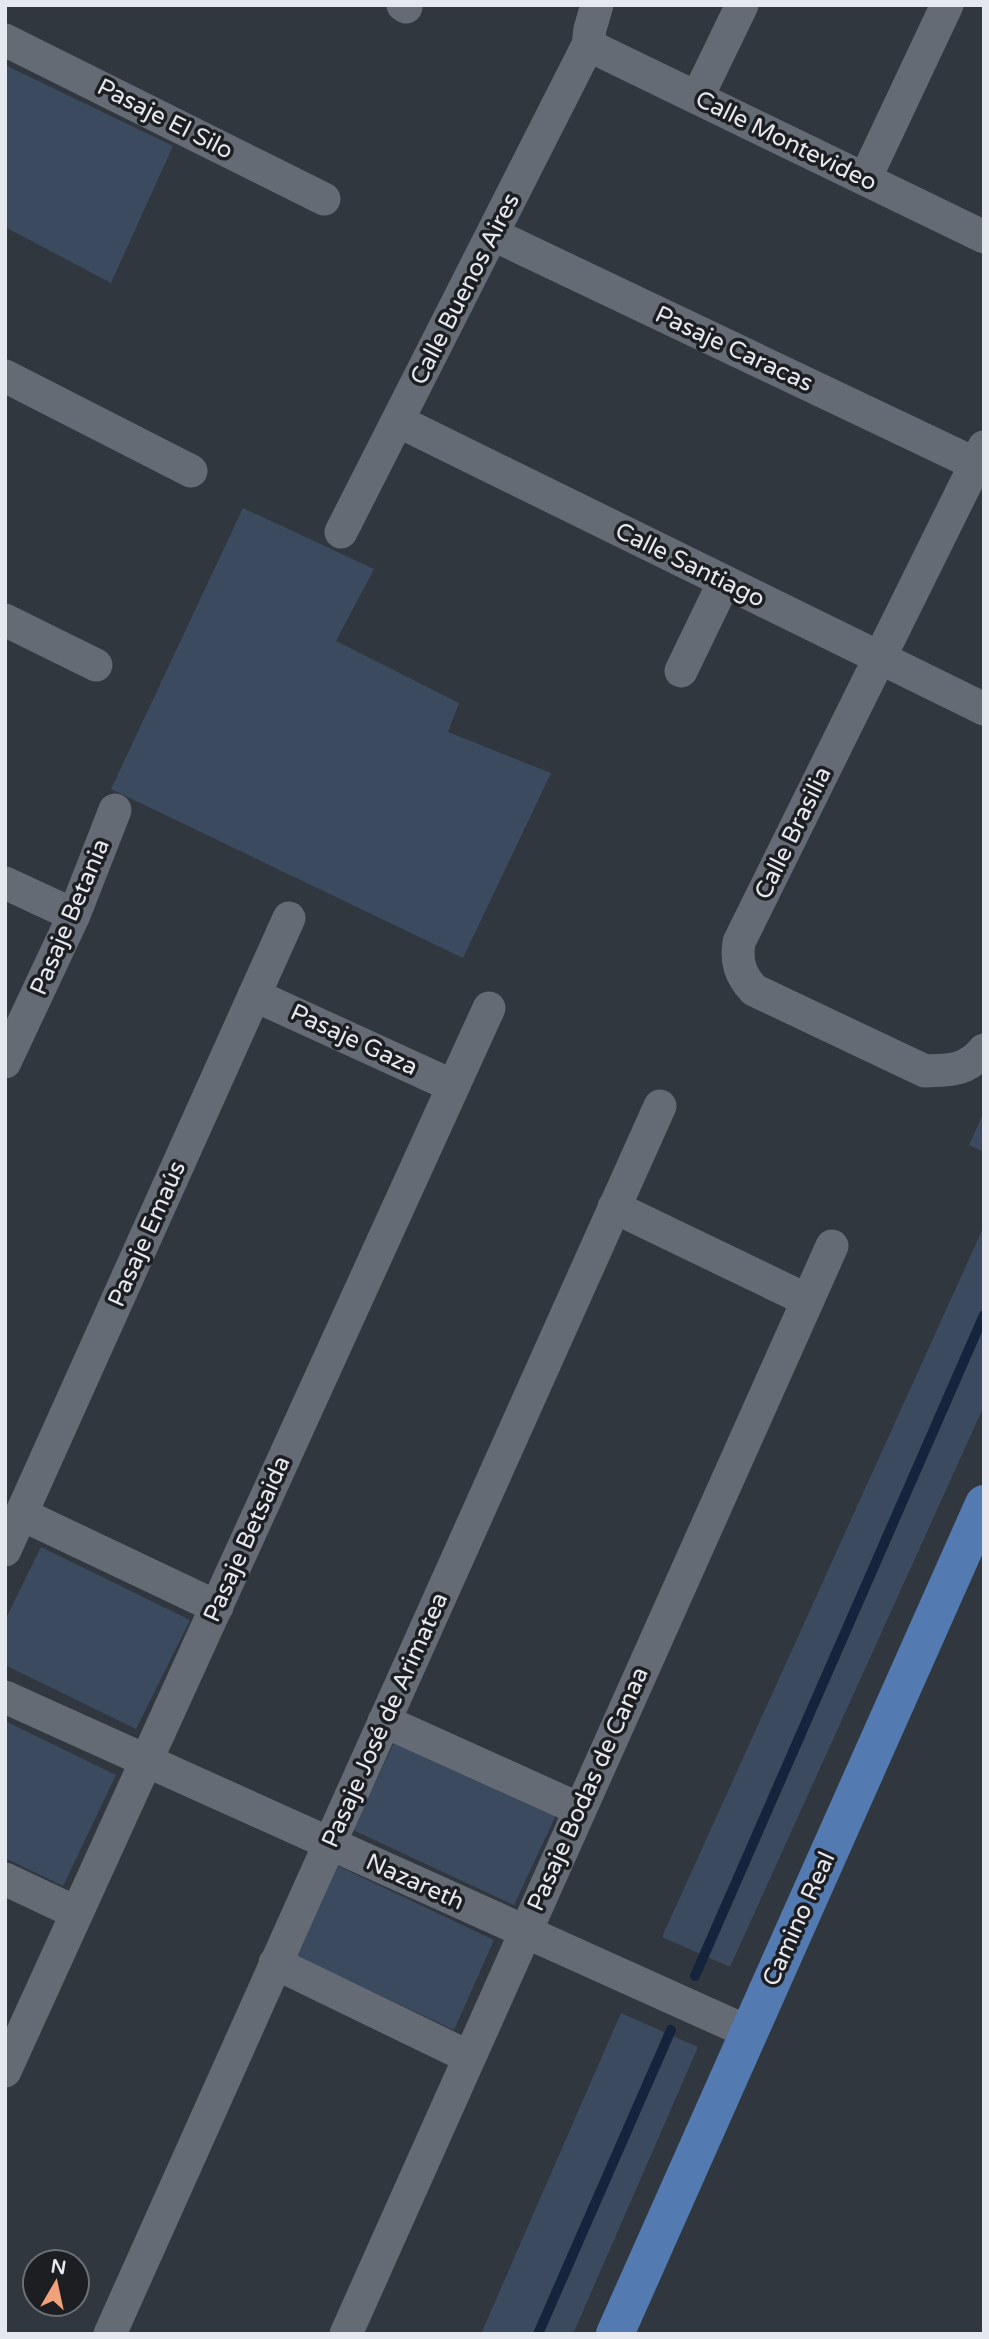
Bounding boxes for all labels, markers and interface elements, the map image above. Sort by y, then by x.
street label: Pasaje El Silo [92,72,238,166]
street label: Calle Montevideo [691,85,881,197]
street label: Calle Buenos Aires [404,188,526,390]
street label: Pasaje Caracas [651,300,817,398]
street label: Calle Santiago [610,516,770,614]
street label: Calle Brasilia [748,762,838,904]
street label: Pasaje Betania [24,835,116,999]
street label: Pasaje Gaza [286,998,422,1082]
street label: Pasaje Emaús [102,1157,192,1311]
street label: Pasaje Betsaida [197,1451,297,1627]
street label: Pasaje José de Arimatea [316,1588,454,1852]
street label: Pasaje Bodas de Canaa [521,1662,655,1916]
street label: Camino Real [757,1847,841,1991]
street label: Nazareth [361,1848,469,1916]
north arrow [21,2248,91,2318]
text: N [49,2255,68,2279]

